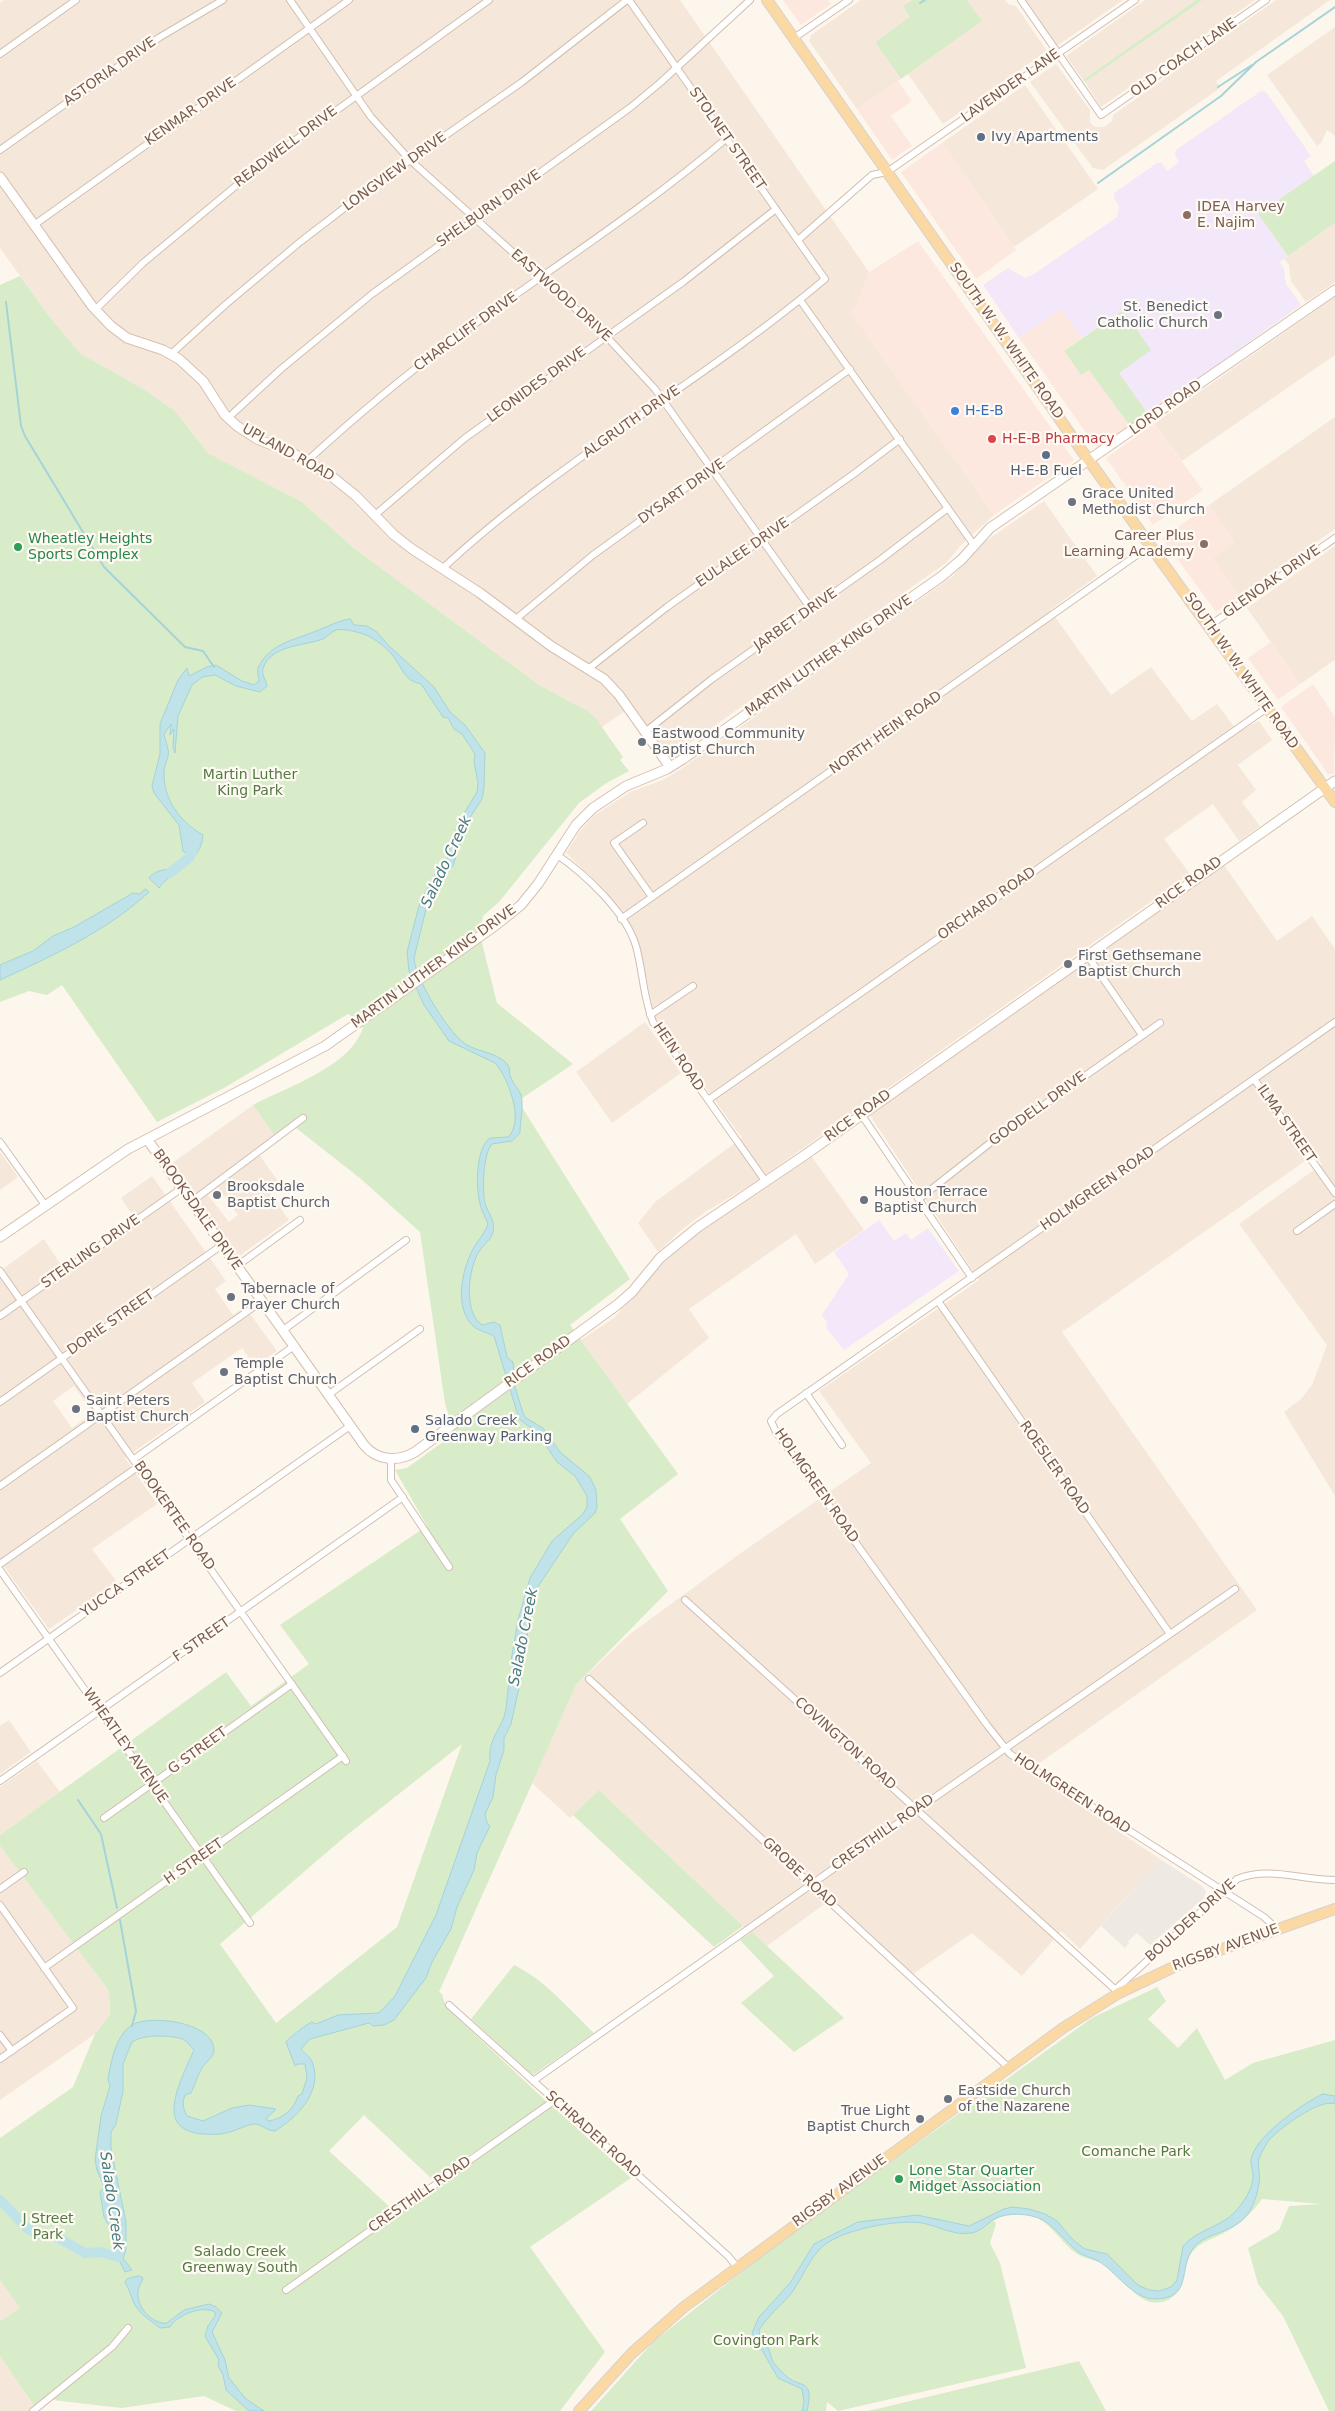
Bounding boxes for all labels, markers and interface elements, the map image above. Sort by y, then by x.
street label: OLD COACH LANE [1128,15,1240,101]
street label: ASTORIA DRIVE [61,34,159,110]
street label: LAVENDER LANE [958,46,1064,126]
street label: KENMAR DRIVE [142,74,240,150]
street label: STOLNET STREET [685,84,769,194]
street label: READWELL DRIVE [231,103,341,191]
street label: LONGVIEW DRIVE [340,129,450,215]
place label: Ivy Apartments [991,129,1098,145]
marker: Ivy Apartments [975,131,987,143]
street label: SHELBURN DRIVE [434,167,544,251]
place label: IDEA Harvey E. Najim [1197,199,1285,232]
marker: IDEA Harvey E. Najim [1181,209,1193,221]
street label: EASTWOOD DRIVE [507,246,615,346]
street label: SOUTH W. W. WHITE ROAD [945,260,1067,422]
street label: CHARCLIFF DRIVE [411,289,521,375]
place label: St. Benedict Catholic Church [1097,299,1208,332]
marker: St. Benedict Catholic Church [1212,309,1224,321]
street label: LEONIDES DRIVE [484,343,590,427]
street label: LORD ROAD [1127,377,1205,439]
street label: ALGRUTH DRIVE [580,382,684,462]
place label: H-E-B [965,403,1004,419]
marker: H-E-B [949,405,961,417]
street label: UPLAND ROAD [239,421,337,485]
place label: H-E-B Pharmacy [1002,431,1115,447]
marker: H-E-B Pharmacy [986,433,998,445]
marker: H-E-B Fuel [1040,449,1052,461]
street label: DYSART DRIVE [635,456,729,528]
place label: H-E-B Fuel [1010,463,1082,479]
place label: Grace United Methodist Church [1082,486,1205,518]
marker: Grace United Methodist Church [1066,496,1078,508]
street label: EULALEE DRIVE [693,515,793,591]
place label: Career Plus Learning Academy [1064,528,1194,560]
place label: Wheatley Heights Sports Complex [28,531,152,564]
marker: Career Plus Learning Academy [1198,538,1210,550]
marker: Wheatley Heights Sports Complex [12,541,24,553]
street label: GLENOAK DRIVE [1220,542,1324,622]
street label: JARBET DRIVE [751,585,841,655]
street label: SOUTH W. W. WHITE ROAD [1180,590,1302,752]
street label: MARTIN LUTHER KING DRIVE [742,592,916,720]
street label: NORTH HEIN ROAD [827,688,945,778]
place label: Eastwood Community Baptist Church [652,726,805,759]
marker: Eastwood Community Baptist Church [636,736,648,748]
park label: Martin Luther King Park [203,767,297,800]
water label: Salado Creek [418,813,476,911]
street label: RICE ROAD [1153,853,1225,913]
street label: ORCHARD ROAD [935,864,1039,944]
street label: MARTIN LUTHER KING DRIVE [348,902,520,1032]
place label: First Gethsemane Baptist Church [1078,948,1201,980]
marker: First Gethsemane Baptist Church [1062,958,1074,970]
street label: HEIN ROAD [649,1019,707,1095]
street label: GOODELL DRIVE [986,1068,1090,1150]
street label: ILMA STREET [1253,1082,1319,1166]
street label: RICE ROAD [822,1086,894,1146]
street label: HOLMGREEN ROAD [1038,1143,1158,1235]
street label: BROOKSDALE DRIVE [149,1146,245,1274]
place label: Brooksdale Baptist Church [227,1179,330,1212]
place label: Houston Terrace Baptist Church [874,1184,988,1216]
marker: Brooksdale Baptist Church [211,1189,223,1201]
marker: Houston Terrace Baptist Church [858,1194,870,1206]
street label: STERLING DRIVE [38,1212,144,1292]
place label: Tabernacle of Prayer Church [241,1281,340,1314]
street label: DORIE STREET [64,1287,158,1359]
marker: Tabernacle of Prayer Church [225,1291,237,1303]
street label: RICE ROAD [502,1332,574,1392]
place label: Temple Baptist Church [234,1356,337,1388]
marker: Temple Baptist Church [218,1366,230,1378]
place label: Saint Peters Baptist Church [86,1393,189,1425]
marker: Saint Peters Baptist Church [70,1403,82,1415]
place label: Salado Creek Greenway Parking [425,1413,552,1445]
street label: ROESLER ROAD [1016,1418,1092,1518]
marker: Salado Creek Greenway Parking [409,1423,421,1435]
street label: HOLMGREEN ROAD [770,1426,862,1546]
street label: BOOKERTEE ROAD [130,1458,218,1574]
street label: YUCCA STREET [78,1547,174,1621]
water label: Salado Creek [506,1587,542,1687]
street label: F STREET [170,1614,234,1666]
street label: WHEATLEY AVENUE [79,1685,171,1807]
street label: COVINGTON ROAD [791,1694,899,1794]
street label: G STREET [165,1724,231,1778]
street label: HOLMGREEN ROAD [1011,1750,1133,1838]
street label: CRESTHILL ROAD [828,1791,938,1875]
street label: GROBE ROAD [758,1834,840,1912]
street label: H STREET [161,1836,227,1888]
street label: BOULDER DRIVE [1143,1876,1239,1966]
street label: RIGSBY AVENUE [1170,1921,1282,1975]
place label: Eastside Church of the Nazarene [958,2083,1071,2116]
street label: SCHRADER ROAD [542,2088,644,2182]
marker: Eastside Church of the Nazarene [942,2093,954,2105]
place label: True Light Baptist Church [807,2103,910,2136]
marker: True Light Baptist Church [914,2113,926,2125]
park label: Comanche Park [1081,2144,1191,2160]
water label: Salado Creek [95,2151,127,2251]
street label: RIGSBY AVENUE [790,2151,890,2231]
street label: CRESTHILL ROAD [365,2153,475,2237]
place label: Lone Star Quarter Midget Association [909,2163,1041,2196]
marker: Lone Star Quarter Midget Association [893,2173,905,2185]
park label: J Street Park [22,2211,74,2244]
park label: Salado Creek Greenway South [182,2244,298,2276]
park label: Covington Park [713,2333,819,2349]

